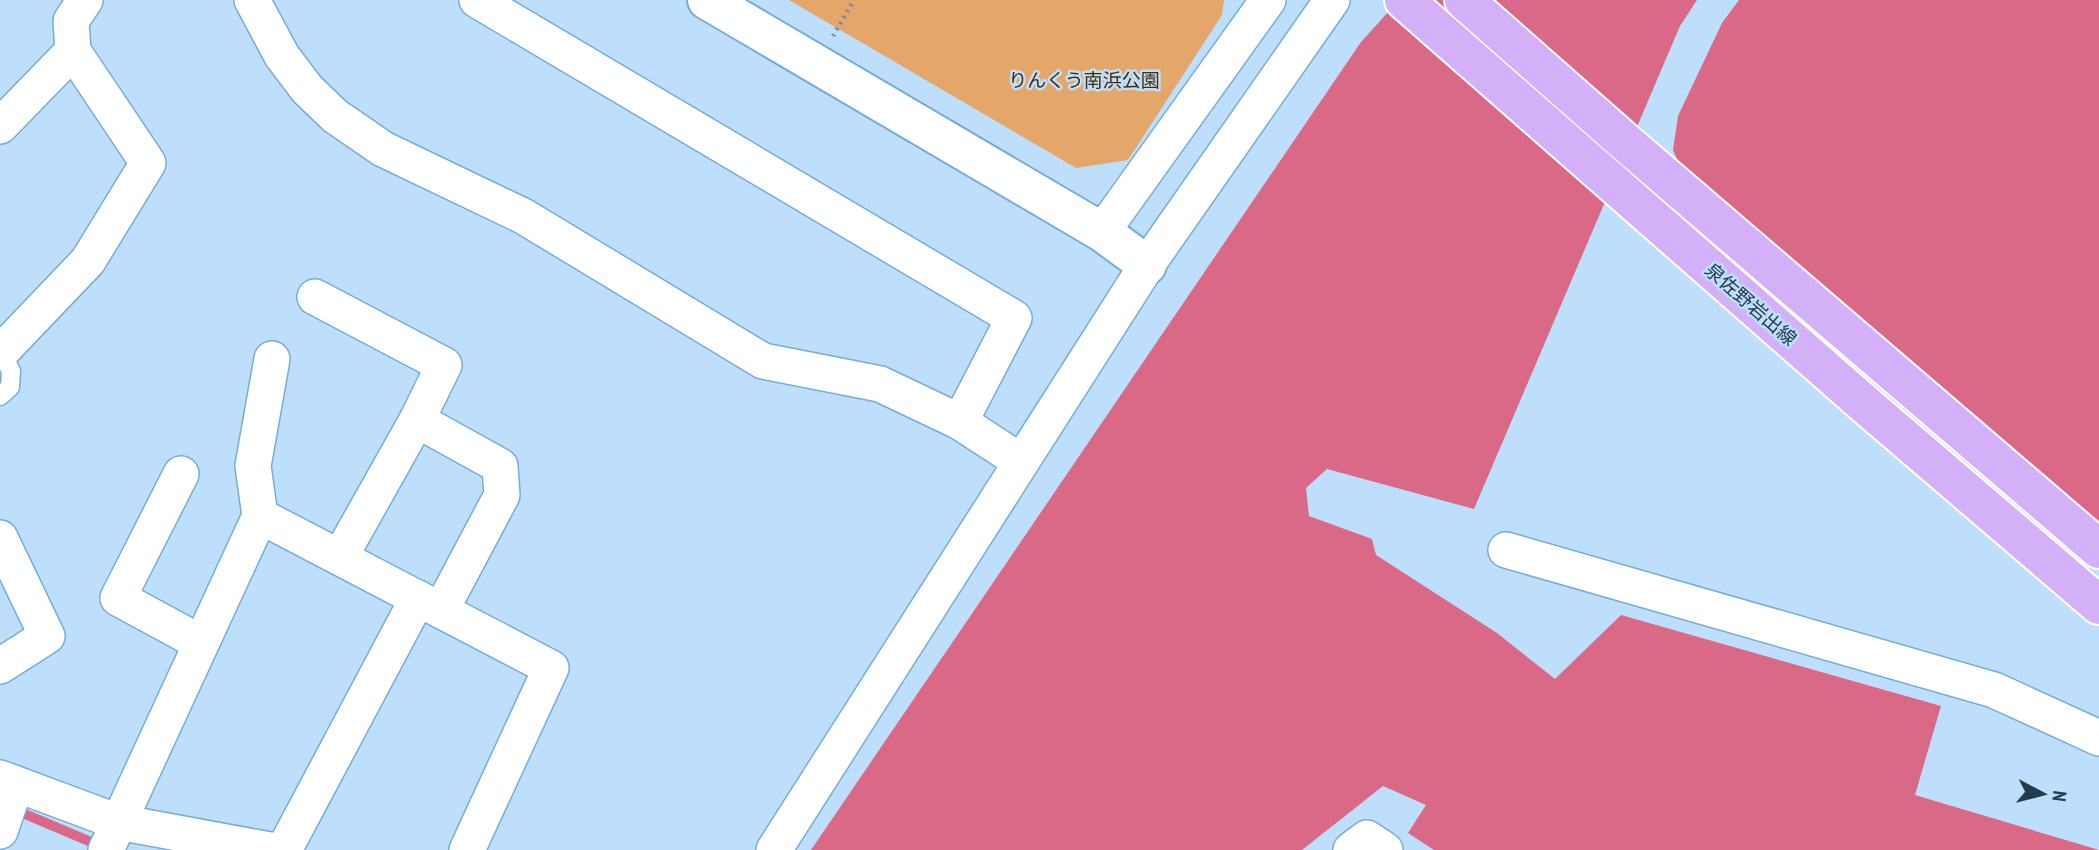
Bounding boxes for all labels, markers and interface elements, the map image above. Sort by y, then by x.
park label: りんくう南浜公園 [1008,68,1160,92]
street label: 泉佐野岩出線 [1700,258,1802,350]
north arrow [2008,759,2078,829]
text: N [2047,790,2072,803]

